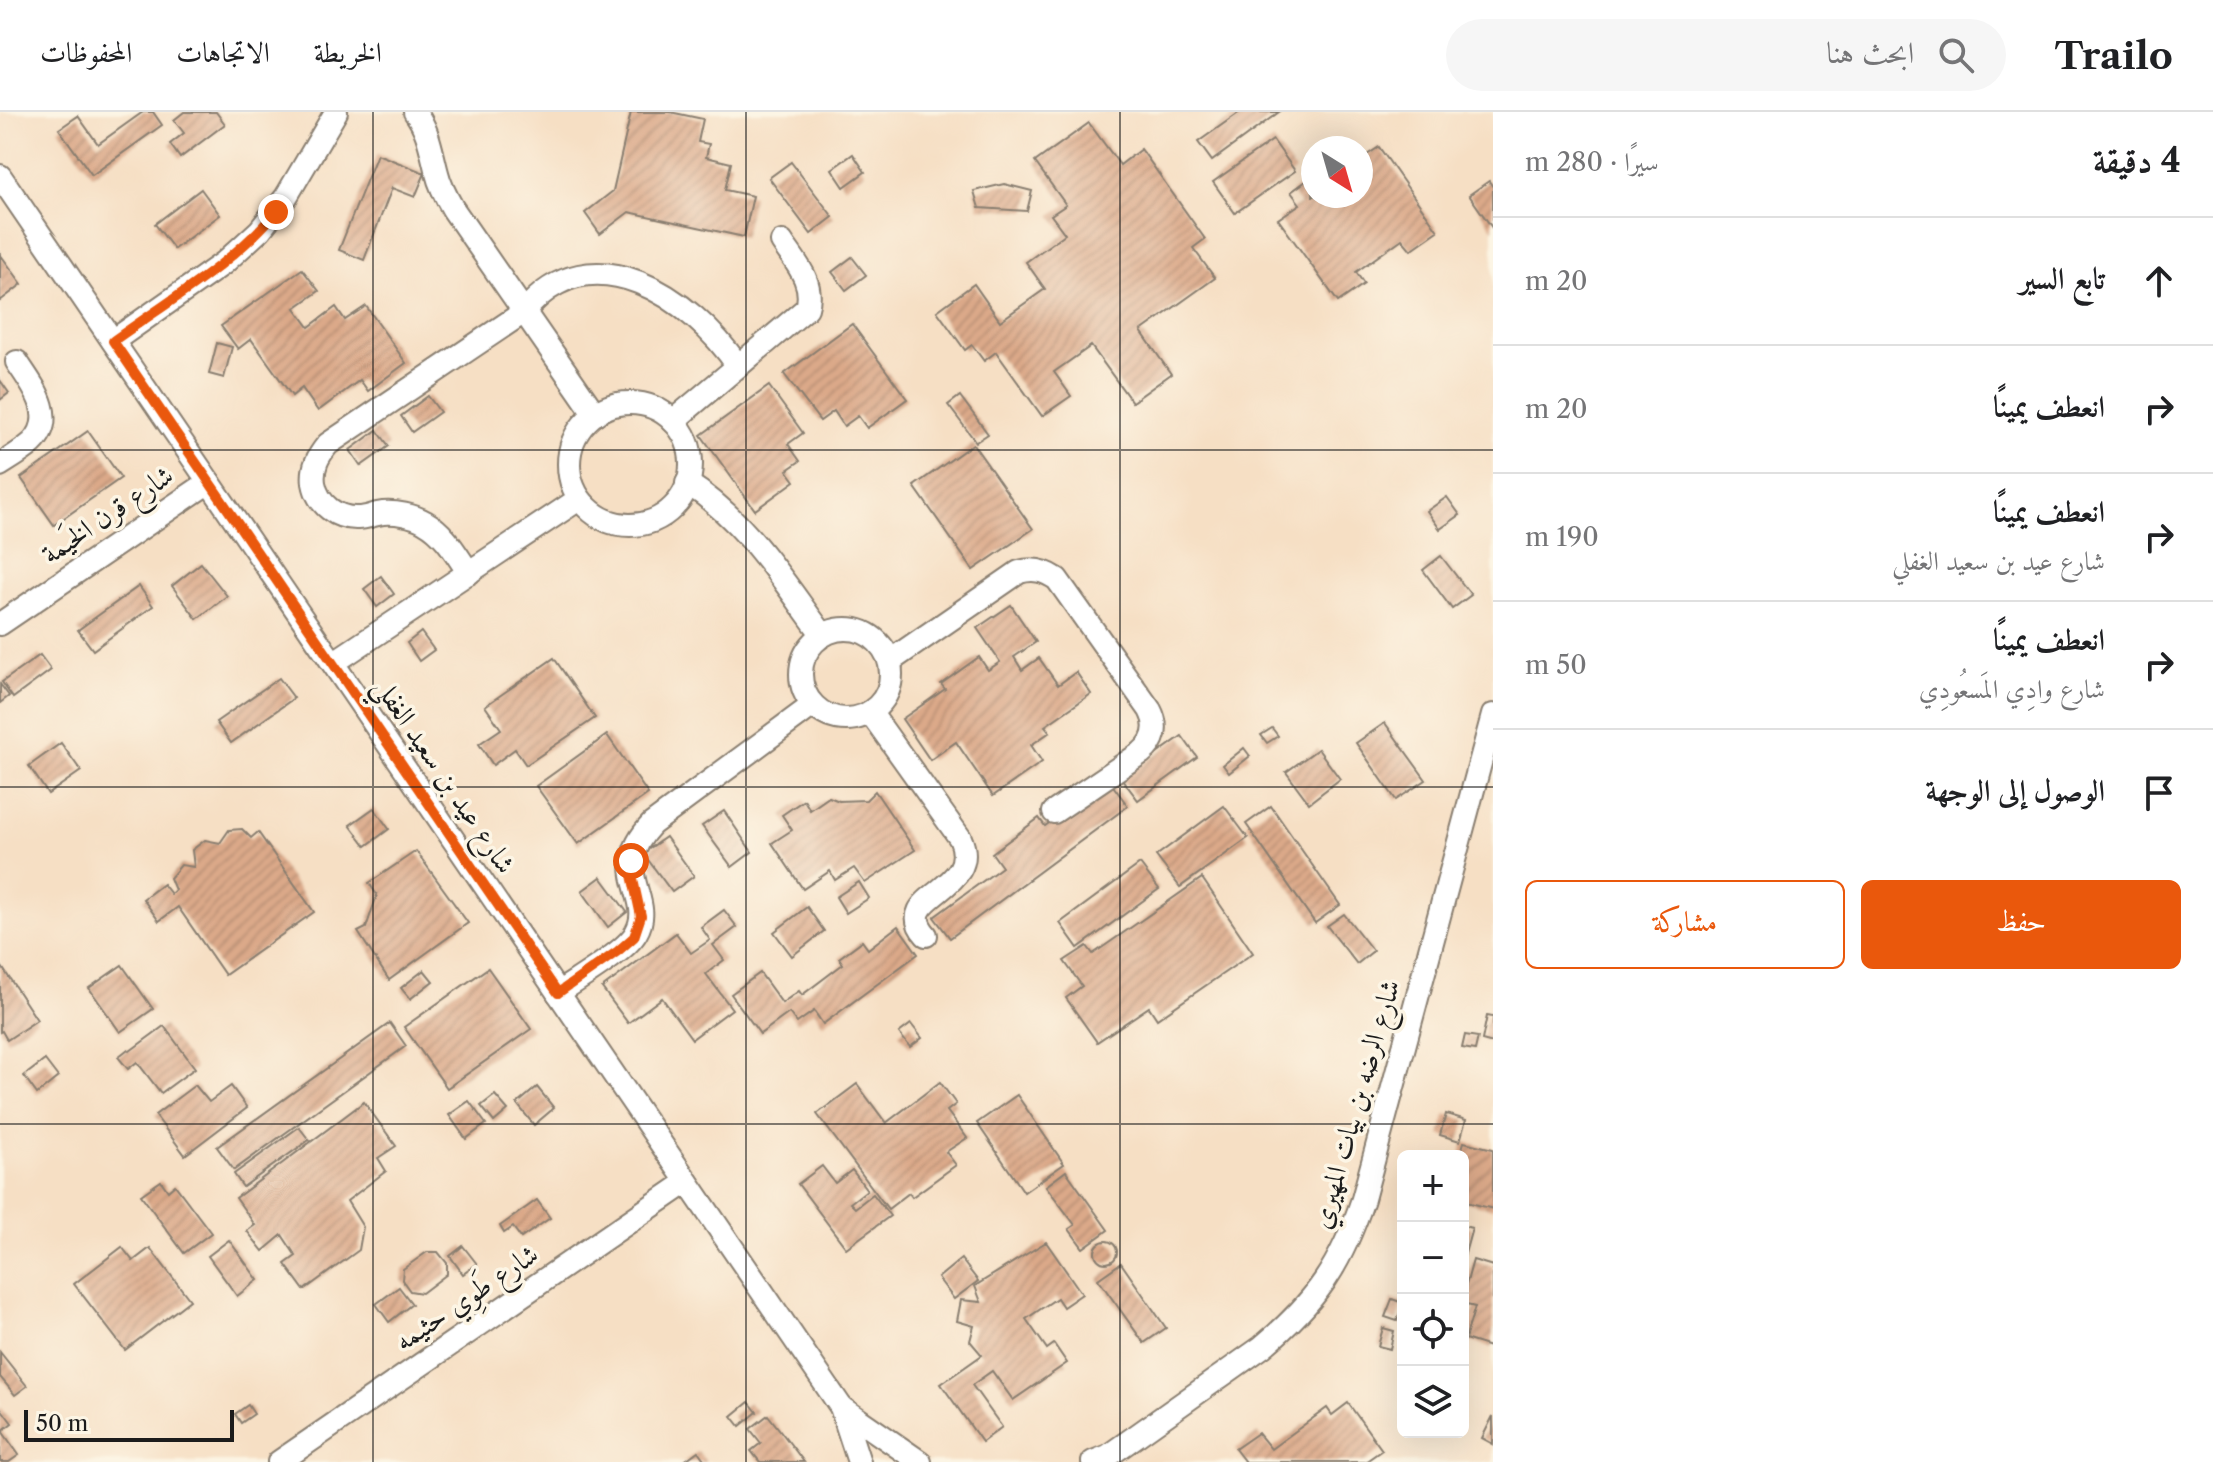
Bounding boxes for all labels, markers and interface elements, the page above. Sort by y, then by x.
search box [1446,19,2006,91]
text: Trailo [2054,32,2173,79]
icon: search [1934,33,1978,77]
text: ابحث هنا [1826,34,1914,71]
text: المحفوظات [40,35,132,69]
text: الاتجاهات [176,35,270,69]
text: الخريطة [314,35,382,69]
north arrow [1301,136,1373,208]
text: 4 دقيقة [2093,139,2181,181]
text: سيرًا · 280 m [1525,146,1659,178]
route end [258,194,294,230]
icon: ahead [2137,259,2181,303]
text: تابع السير [2019,260,2105,297]
text: 20 m [1525,265,1588,297]
icon: right [2137,387,2181,431]
text: انعطف يمينًا [1993,388,2105,425]
text: 20 m [1525,393,1588,425]
street label: شارع قرن الخَيمة [33,455,183,576]
text: انعطف يمينًا [1993,493,2105,530]
icon: right [2137,515,2181,559]
text: 190 m [1525,521,1599,553]
text: شارع عيد بن سعيد الغفلي [1892,545,2105,577]
text: انعطف يمينًا [1993,621,2105,658]
icon: right [2137,643,2181,687]
text: 50 m [1525,649,1587,681]
street label: شارع عيد بن سعيد الغفلي [358,670,523,885]
text: شارع وادِي المَسعُودِي [1919,673,2105,705]
icon: arrive [2137,771,2181,815]
text: الوصول إلى الوجهة [1926,772,2105,809]
route start [613,843,649,879]
button: مشاركة [1525,880,1845,969]
button: حفظ [1861,880,2181,969]
street label: شارع الرضه بن بيات المهيري [1303,976,1414,1234]
map controls [1397,1150,1469,1438]
button: + [1397,1150,1469,1222]
button: − [1397,1222,1469,1294]
street label: شارع طَوِي حثيمه [386,1234,548,1363]
button: locate [1397,1294,1469,1366]
button: layers [1397,1366,1469,1438]
scale bar [24,1406,234,1442]
text: 50 m [36,1410,88,1437]

